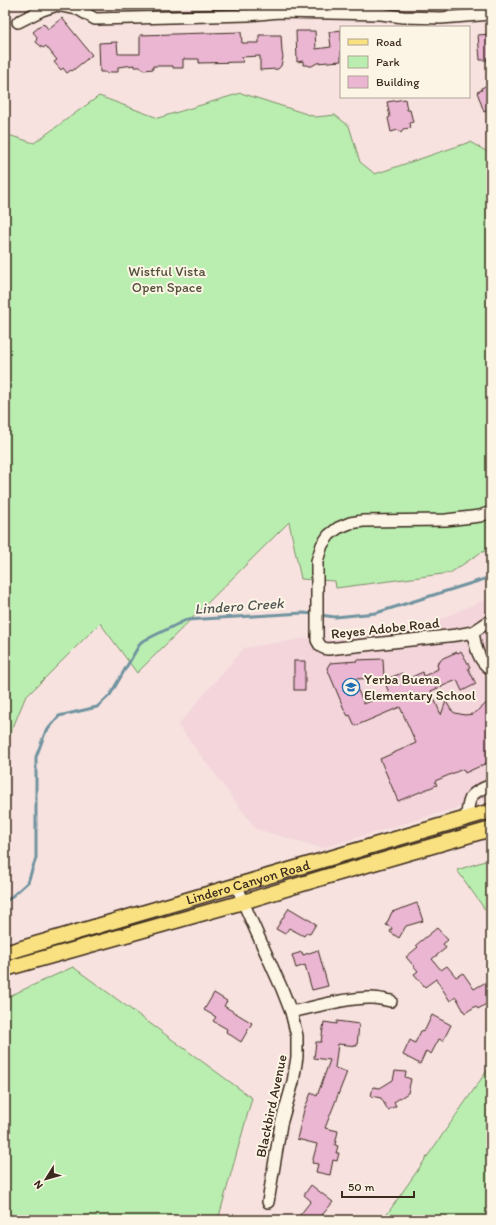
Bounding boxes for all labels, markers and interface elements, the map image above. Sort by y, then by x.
legend [340,26,470,98]
text: Road [376,35,402,49]
text: Park [376,55,400,69]
text: Building [376,75,420,89]
park label: Wistful Vista Open Space [128,263,207,296]
water label: Lindero Creek [194,594,286,618]
street label: Reyes Adobe Road [330,614,441,643]
place label: Yerba Buena Elementary School [364,671,476,704]
school or university icon: Yerba Buena Elementary School [341,677,361,697]
street label: Lindero Canyon Road [184,856,312,909]
street label: Blackbird Avenue [252,1053,291,1159]
north arrow [26,1159,66,1199]
scale bar [342,1173,414,1199]
text: N [31,1178,46,1192]
text: 50 m [348,1180,374,1194]

